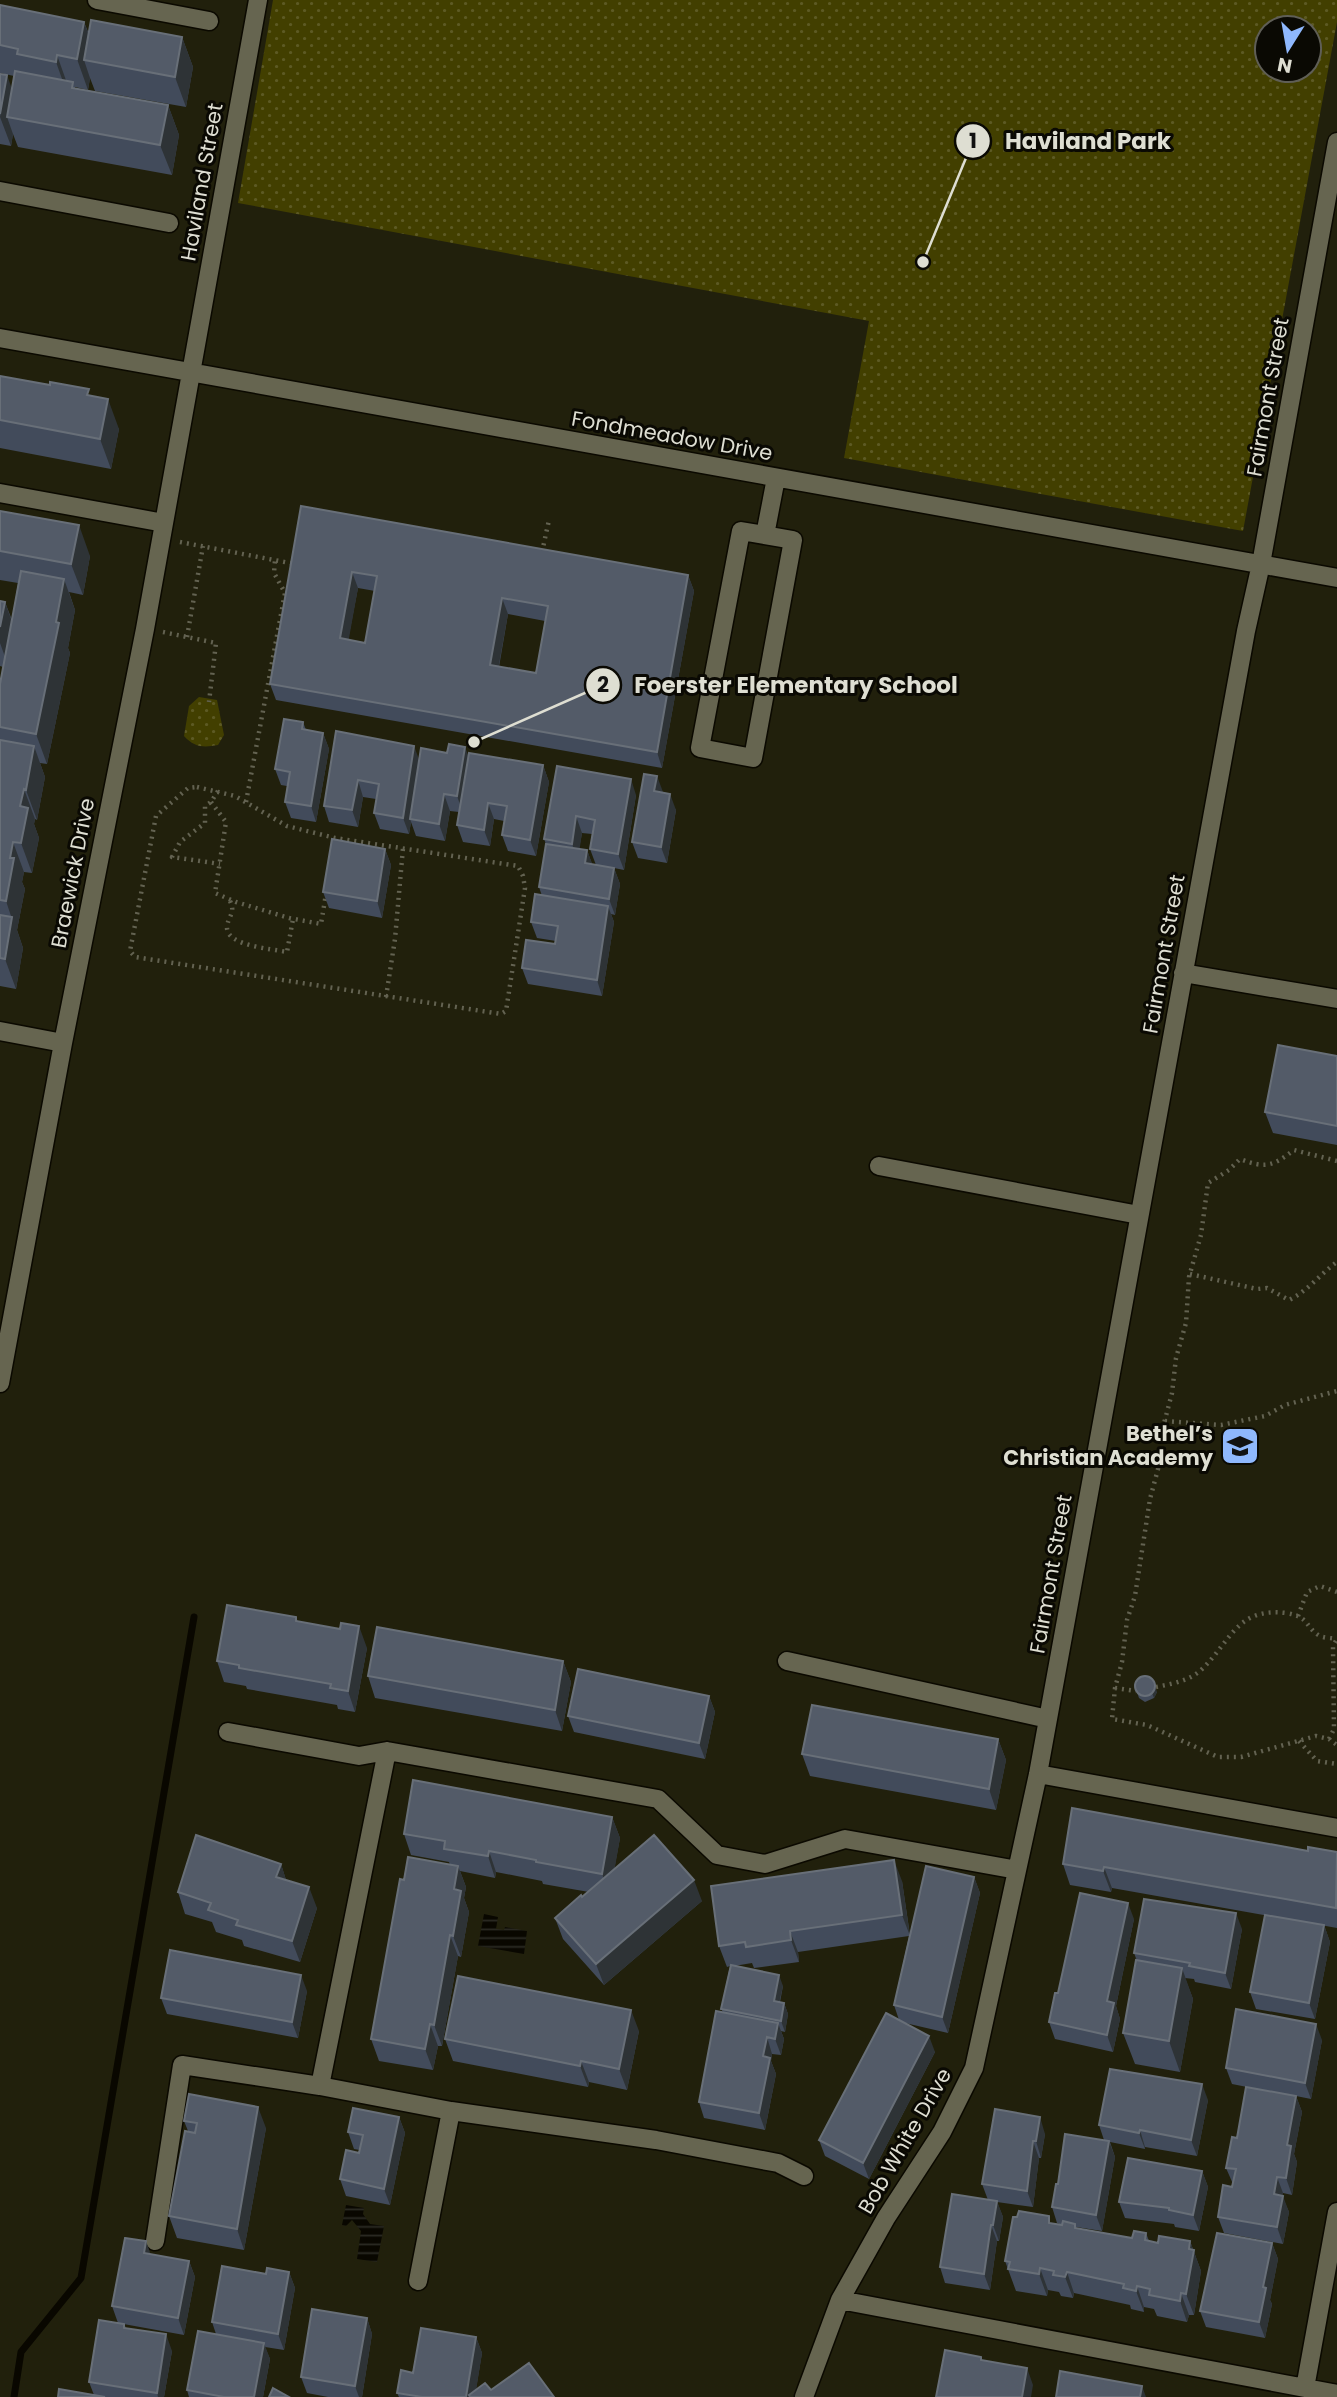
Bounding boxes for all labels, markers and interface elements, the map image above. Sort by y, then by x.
north arrow [1253,14,1323,84]
text: N [1275,51,1294,80]
street label: Haviland Street [173,101,230,263]
callout: Haviland Park [956,119,1185,163]
text: Haviland Park [1005,125,1172,157]
text: 1 [969,126,977,155]
street label: Fairmont Street [1239,315,1296,479]
street label: Fondmeadow Drive [569,404,775,467]
callout: Foerster Elementary School [585,663,972,707]
text: Foerster Elementary School [634,669,958,701]
text: 2 [597,670,609,699]
street label: Braewick Drive [44,795,101,950]
street label: Fairmont Street [1135,872,1192,1036]
place label: Bethel’s Christian Academy [1003,1419,1214,1472]
school or university icon: Bethel’s Christian Academy [1219,1425,1261,1467]
street label: Fairmont Street [1022,1492,1079,1656]
street label: Bob White Drive [851,2062,958,2219]

